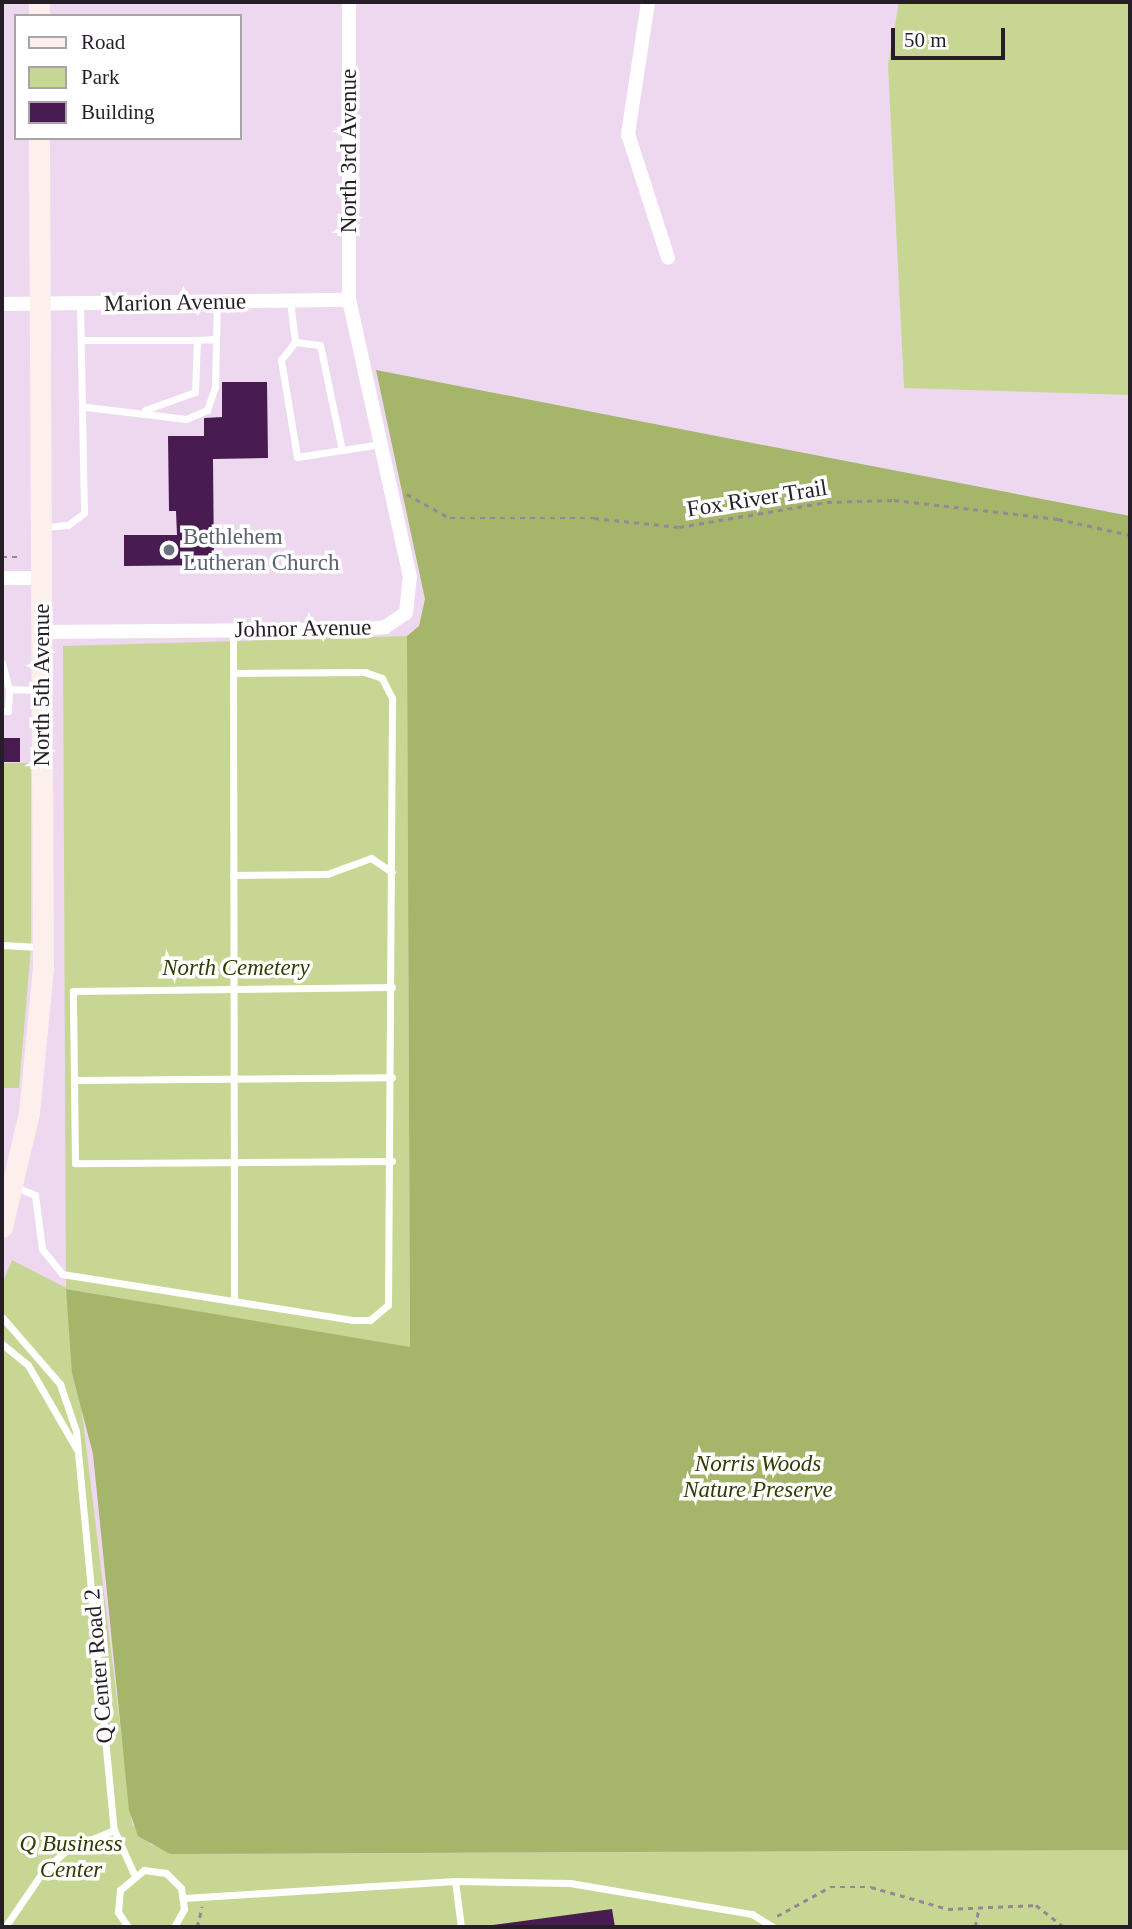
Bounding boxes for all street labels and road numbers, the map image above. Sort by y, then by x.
street label: North 3rd Avenue [335,68,363,234]
street label: Marion Avenue [103,288,247,318]
street label: Fox River Trail [685,474,829,524]
street label: North 5th Avenue [28,603,56,767]
street label: Johnor Avenue [234,614,372,644]
street label: Q Center Road 2 [78,1587,120,1745]

